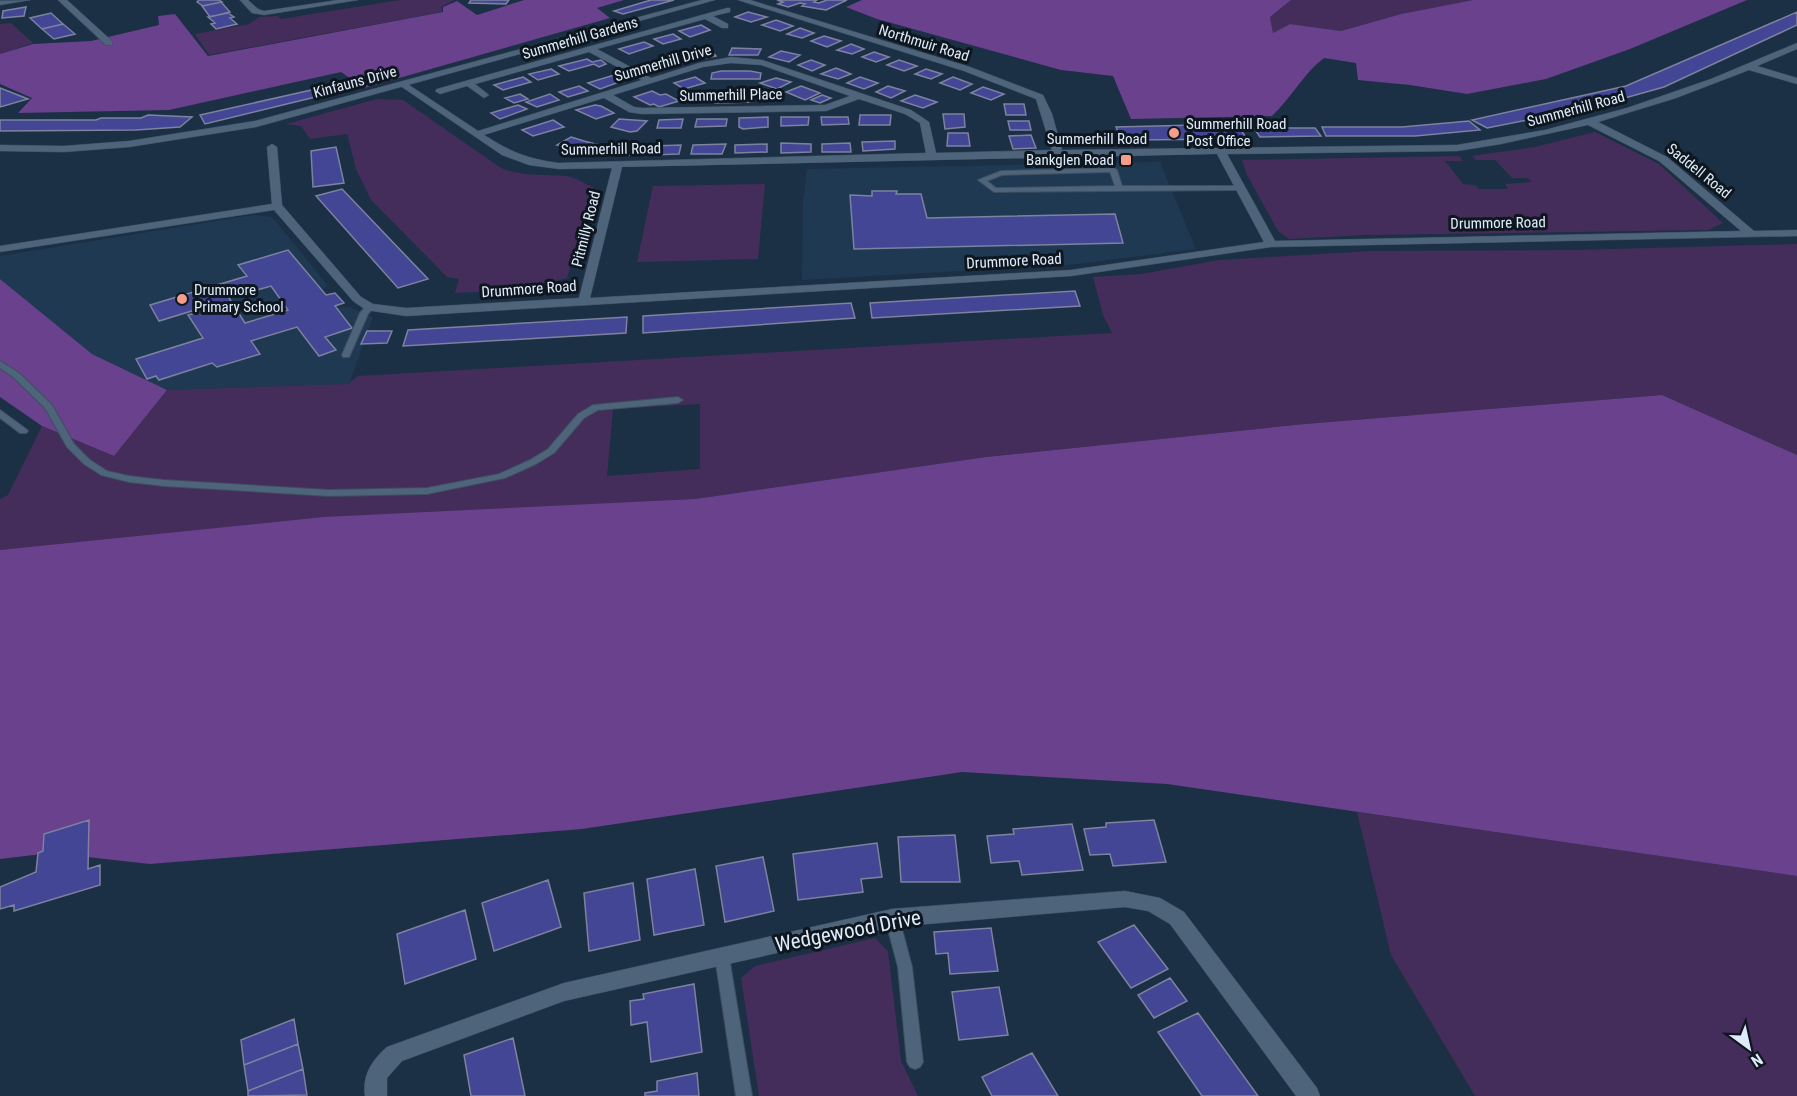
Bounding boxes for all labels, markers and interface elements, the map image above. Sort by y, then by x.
street label: Summerhill Gardens [520,13,640,63]
street label: Northmuir Road [877,21,971,65]
street label: Summerhill Drive [612,41,714,85]
street label: Kinfauns Drive [311,62,399,102]
street label: Summerhill Place [679,85,783,105]
street label: Summerhill Road [1525,87,1627,131]
place label: Summerhill Road Post Office [1186,115,1286,150]
marker: Summerhill Road Post Office [1167,126,1181,140]
street label: Summerhill Road [1047,130,1147,148]
street label: Summerhill Road [561,139,661,159]
street label: Saddell Road [1663,140,1735,202]
place label: Bankglen Road [1026,151,1114,169]
marker: Bankglen Road [1119,153,1133,167]
street label: Pitmilly Road [568,189,604,269]
street label: Drummore Road [1450,213,1546,233]
street label: Drummore Road [966,250,1062,272]
street label: Drummore Road [481,277,577,301]
place label: Drummore Primary School [194,281,284,316]
marker: Drummore Primary School [175,292,189,306]
street label: Wedgewood Drive [773,905,923,957]
north arrow [1719,1018,1779,1078]
text: N [1748,1050,1766,1071]

